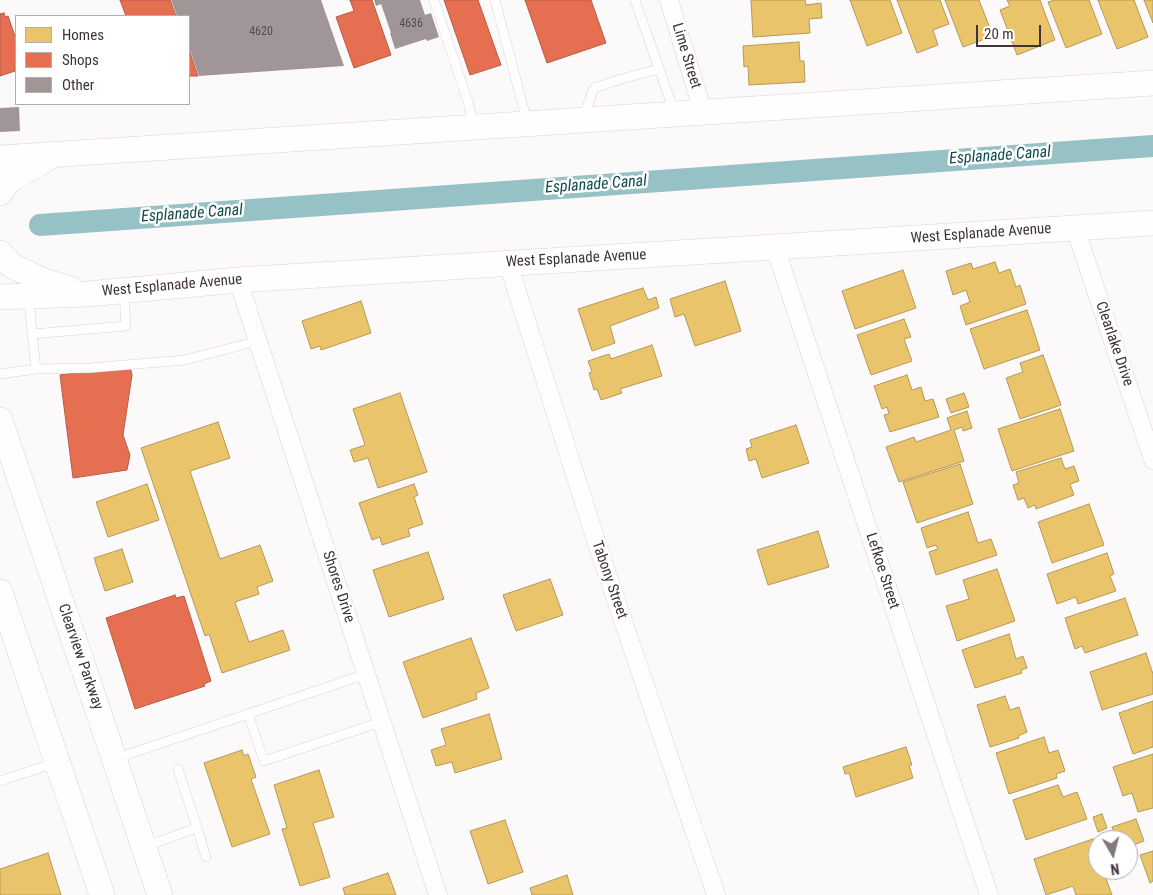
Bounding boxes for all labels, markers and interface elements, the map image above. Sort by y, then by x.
legend [15,15,190,105]
scale bar [978,15,1043,47]
house number: 4636 [399,17,423,31]
street label: Lime Street [668,21,704,91]
house number: 4620 [249,25,273,39]
text: 20 m [984,25,1014,43]
text: Homes [62,26,104,44]
text: Shops [62,51,99,69]
text: Other [62,76,94,94]
water label: Esplanade Canal [949,143,1051,169]
water label: Esplanade Canal [545,172,647,198]
water label: Esplanade Canal [141,201,243,227]
street label: West Esplanade Avenue [910,220,1052,248]
street label: West Esplanade Avenue [505,246,647,272]
street label: West Esplanade Avenue [101,271,243,301]
street label: Clearlake Drive [1091,299,1137,389]
street label: Lefkoe Street [861,531,903,611]
street label: Tabony Street [587,539,631,621]
street label: Shores Drive [318,549,358,625]
street label: Clearview Parkway [53,602,107,712]
north arrow [1088,830,1138,880]
text: N [1110,860,1120,877]

